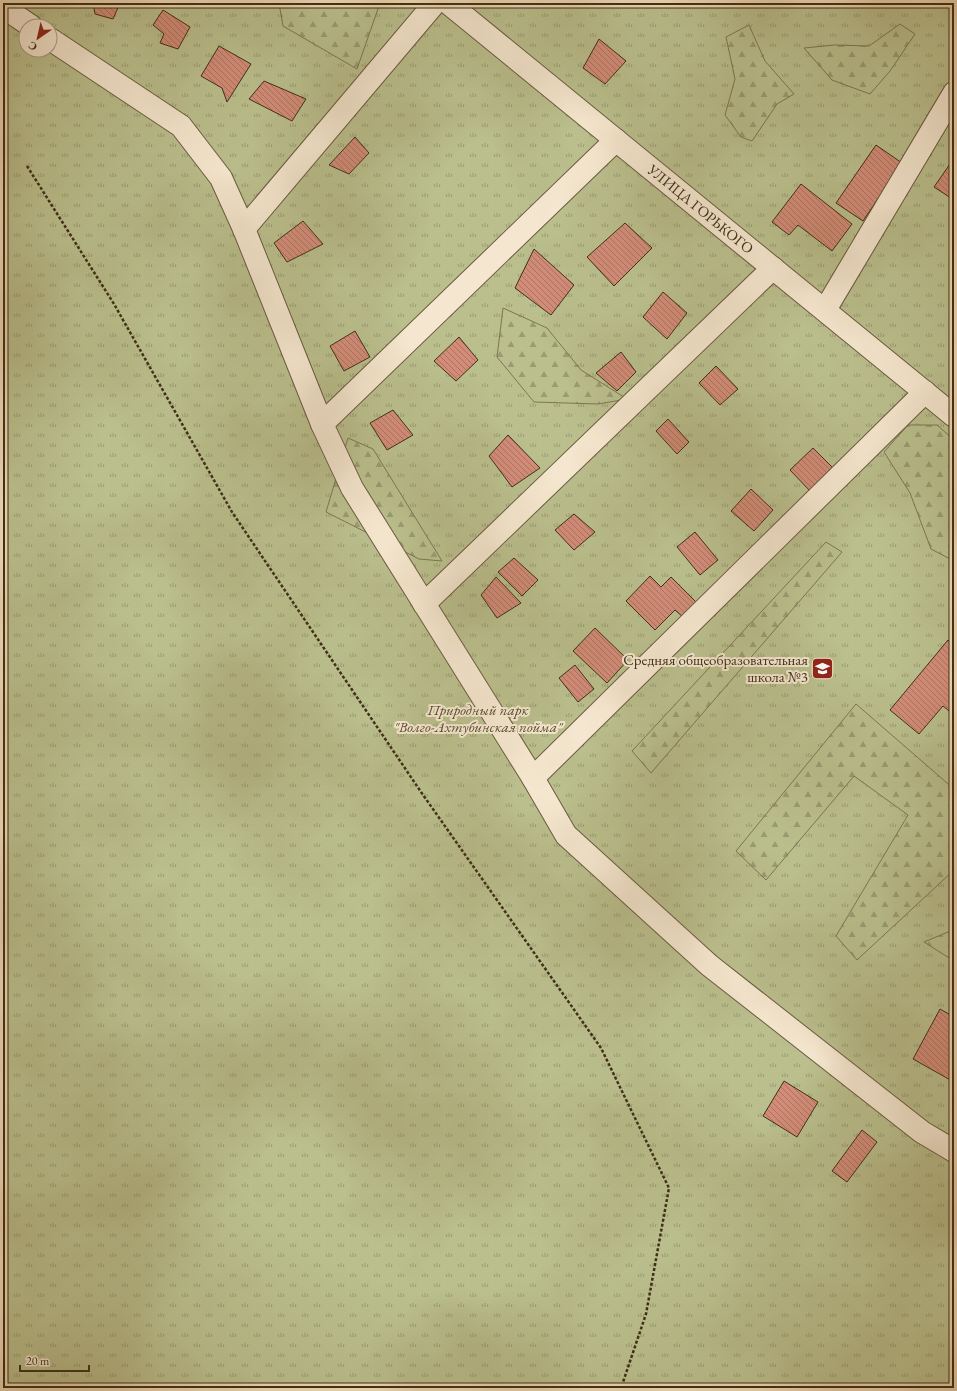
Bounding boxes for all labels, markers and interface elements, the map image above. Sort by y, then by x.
north arrow [18,18,58,58]
text: С [25,38,40,54]
street label: УЛИЦА ГОРЬКОГО [643,159,758,258]
place label: Средняя общеобразовательная школа №3 [623,650,808,686]
school or university icon: Средняя общеобразовательная школа №3 [810,656,836,682]
park label: Природный парк "Волго-Ахтубинская пойма" [394,700,564,736]
scale bar [20,1347,89,1373]
text: 20 m [26,1353,50,1369]

